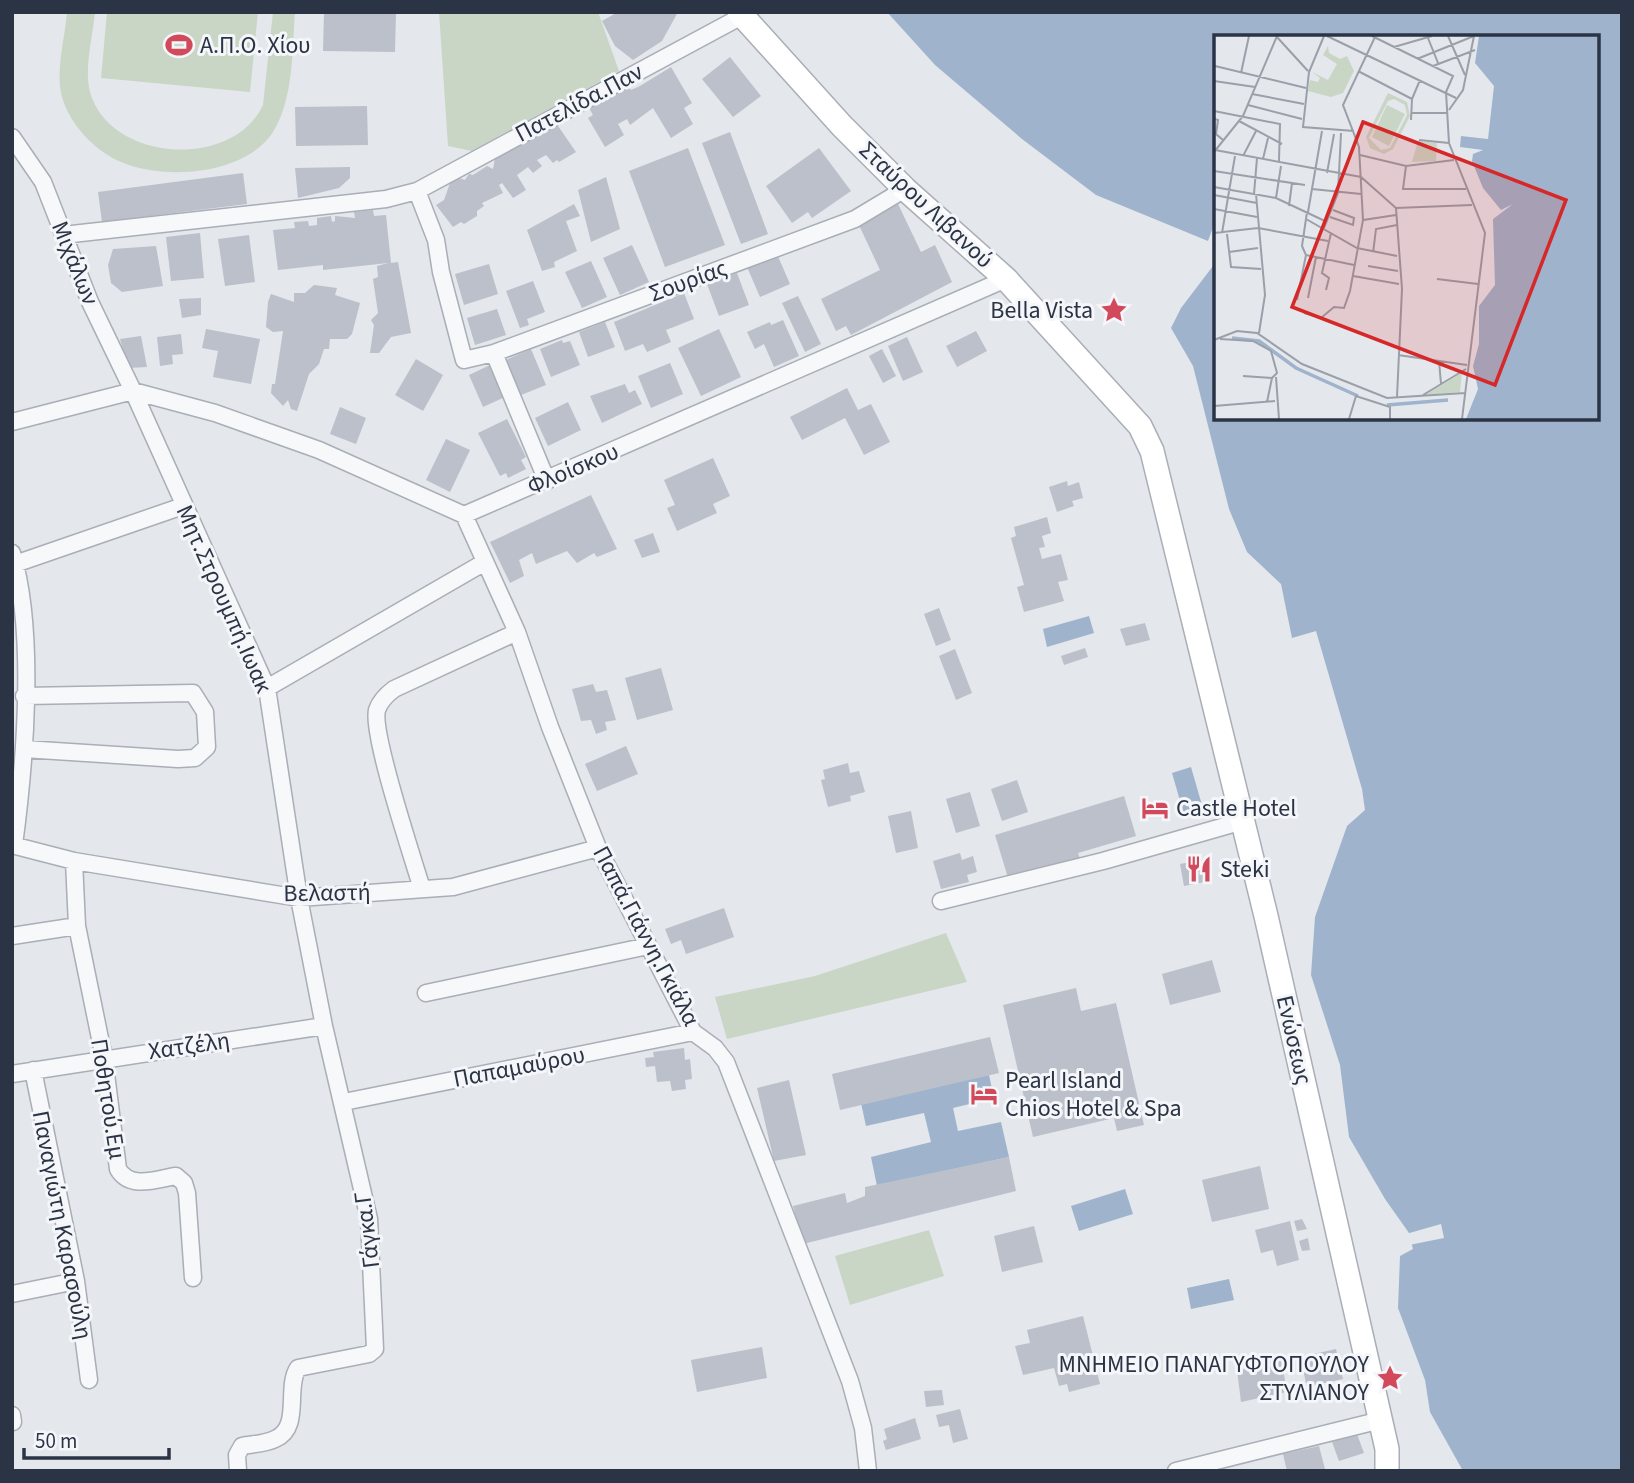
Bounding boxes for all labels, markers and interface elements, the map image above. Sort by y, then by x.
place label: Α.Π.Ο. Χίου [200,28,311,63]
sports icon: Α.Π.Ο. Χίου [164,30,194,60]
inset map [1214,35,1599,420]
street label: Πατελίδα.Παν [509,55,649,151]
street label: Σταύρου Λιβανού [851,133,1001,277]
street label: Μιχάλων [42,216,108,310]
street label: Σουρίας [644,251,732,311]
place label: Bella Vista [990,293,1093,328]
place icon: Bella Vista [1099,295,1129,325]
street label: Φλοίσκου [522,434,624,504]
street label: Μητ.Στρουμπή.Ιωακ [167,499,281,699]
place label: Castle Hotel [1176,791,1296,826]
hotel icon: Castle Hotel [1140,793,1170,823]
street label: Παπά.Γιάννη.Γκιάλα [584,840,709,1033]
place label: Steki [1220,852,1270,887]
restaurant icon: Steki [1184,854,1214,884]
street label: Βελαστή [283,875,371,911]
street label: Ενώσεως [1267,992,1321,1088]
street label: Χατζέλη [146,1023,232,1069]
street label: Ποθητού.Εμ [81,1036,135,1162]
street label: Παπαμαύρου [450,1037,588,1097]
place label: Pearl Island Chios Hotel & Spa [1005,1063,1182,1126]
hotel icon: Pearl Island Chios Hotel & Spa [969,1079,999,1109]
street label: Παναγιώτη Καρασούλη [23,1108,101,1342]
street label: Γάγκα.Γ [345,1190,389,1270]
place label: ΜΝΗΜΕΙΟ ΠΑΝΑΓΥΦΤΟΠΟΥΛΟΥ ΣΤΥΛΙΑΝΟΥ [1058,1347,1370,1410]
place icon: ΜΝΗΜΕΙΟ ΠΑΝΑΓΥΦΤΟΠΟΥΛΟΥ ΣΤΥΛΙΑΝΟΥ [1375,1363,1405,1393]
scale bar [24,1416,170,1460]
text: 50 m [35,1426,77,1456]

